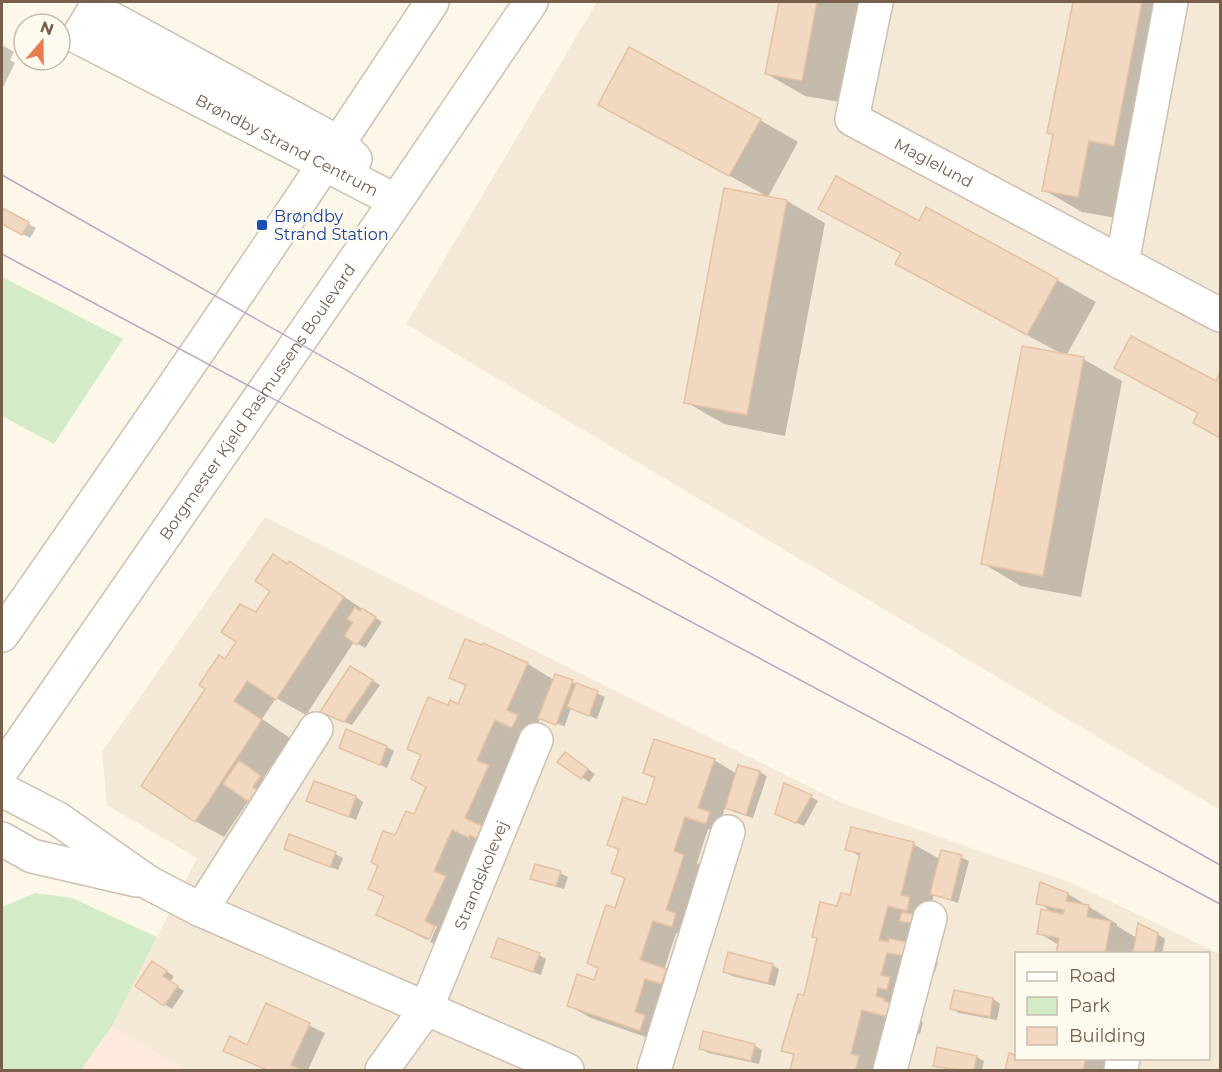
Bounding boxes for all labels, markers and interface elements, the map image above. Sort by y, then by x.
north arrow [12,12,72,72]
text: N [38,17,56,40]
street label: Brøndby Strand Centrum [192,90,381,200]
street label: Maglelund [891,134,976,192]
place label: Brøndby Strand Station [274,207,389,244]
marker: Brøndby Strand Station [255,218,269,232]
street label: Borgmester Kjeld Rasmussens Boulevard [155,260,360,544]
street label: Strandskolevej [450,818,512,933]
legend [1015,952,1210,1060]
text: Road [1069,965,1116,987]
text: Park [1069,995,1110,1017]
text: Building [1069,1025,1146,1047]

